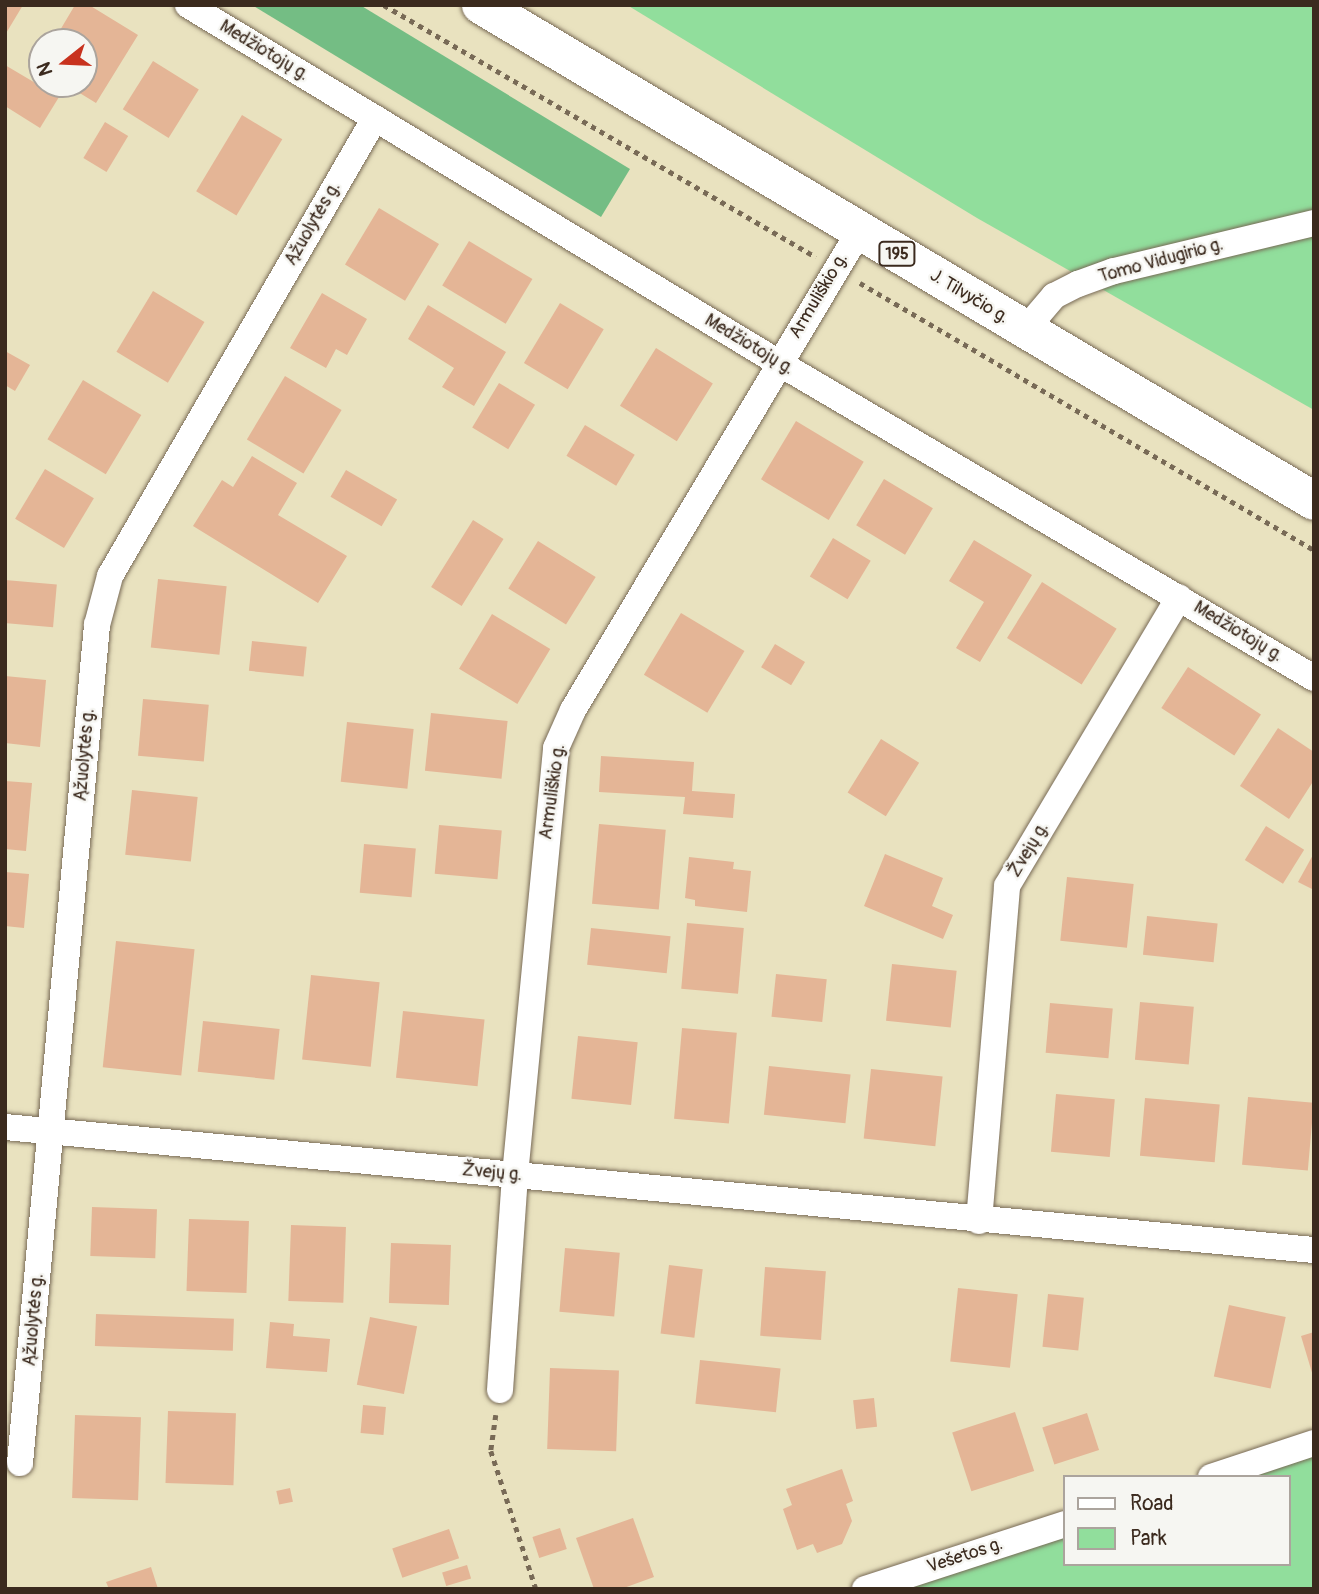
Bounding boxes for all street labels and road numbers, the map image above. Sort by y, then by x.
street label: Medžiotojų g. [215,16,313,86]
street label: Ąžuolytės g. [280,178,346,270]
street label: Tomo Vidugirio g. [1096,234,1226,288]
road number: 195 [878,242,916,266]
street label: Armuliškio g. [785,249,853,343]
street label: J. Tilvyčio g. [926,265,1012,329]
street label: Medžiotojų g. [700,310,798,380]
street label: Medžiotojų g. [1189,597,1287,667]
street label: Ąžuolytės g. [70,708,100,802]
street label: Armuliškio g. [536,743,570,841]
street label: Žvejų g. [1004,819,1054,881]
street label: Žvejų g. [461,1160,523,1186]
street label: Ąžuolytės g. [19,1273,49,1367]
street label: Vešetos g. [924,1534,1006,1578]

